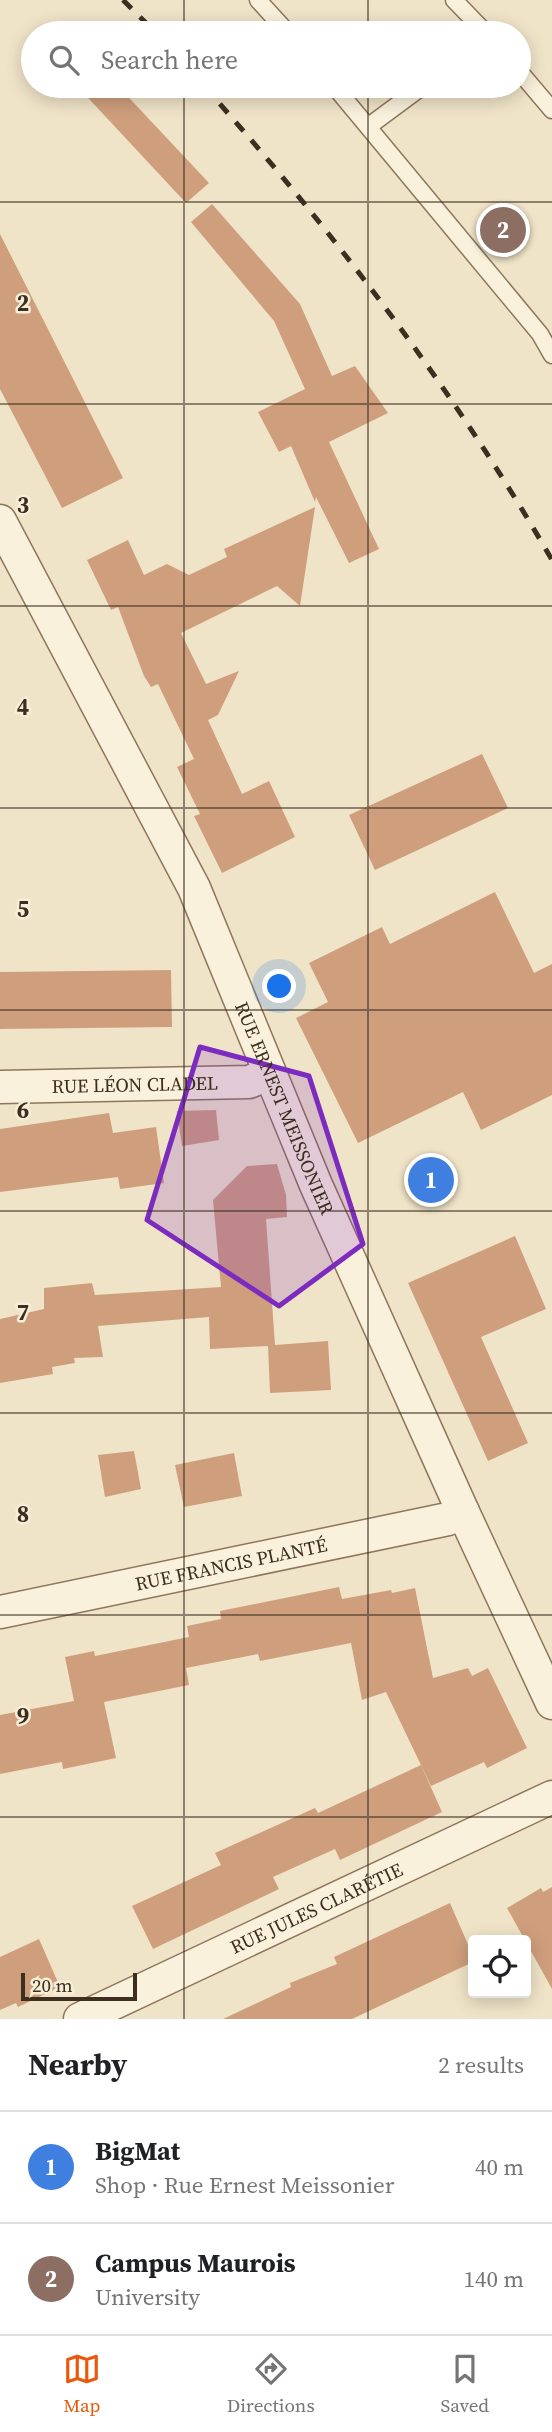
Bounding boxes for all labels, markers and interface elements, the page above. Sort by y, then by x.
search box [21,21,531,98]
icon: search [45,41,83,79]
text: Search here [101,42,238,78]
pin: 2 [480,204,526,256]
text: 2 [17,287,29,319]
text: 3 [17,489,29,521]
text: 4 [17,691,29,723]
text: 5 [17,893,29,925]
your location [262,969,296,1003]
street label: RUE ERNEST MEISSONIER [229,998,341,1219]
street label: RUE LÉON CLADEL [51,1070,218,1099]
text: 6 [17,1094,29,1126]
pin: 1 [408,1154,454,1206]
text: 7 [17,1296,29,1328]
text: 8 [17,1498,29,1530]
street label: RUE FRANCIS PLANTÉ [133,1531,329,1597]
text: 9 [17,1700,29,1732]
street label: RUE JULES CLARÉTIE [226,1856,407,1960]
map controls [468,1935,531,1998]
button: locate [468,1935,531,1998]
scale bar [21,1970,136,2002]
text: 20 m [32,1972,73,1998]
text: Nearby [28,2044,127,2085]
text: 2 results [438,2049,524,2081]
text: BigMat [95,2133,180,2169]
text: 1 [45,2151,57,2183]
text: 40 m [475,2151,524,2183]
text: Shop · Rue Ernest Meissonier [95,2169,395,2201]
text: Campus Maurois [95,2245,296,2281]
text: 2 [45,2263,57,2295]
text: 140 m [463,2263,524,2295]
text: University [95,2281,200,2313]
tab: Map [63,2350,101,2418]
tab: Directions [227,2350,315,2418]
tab: Saved [440,2350,489,2418]

